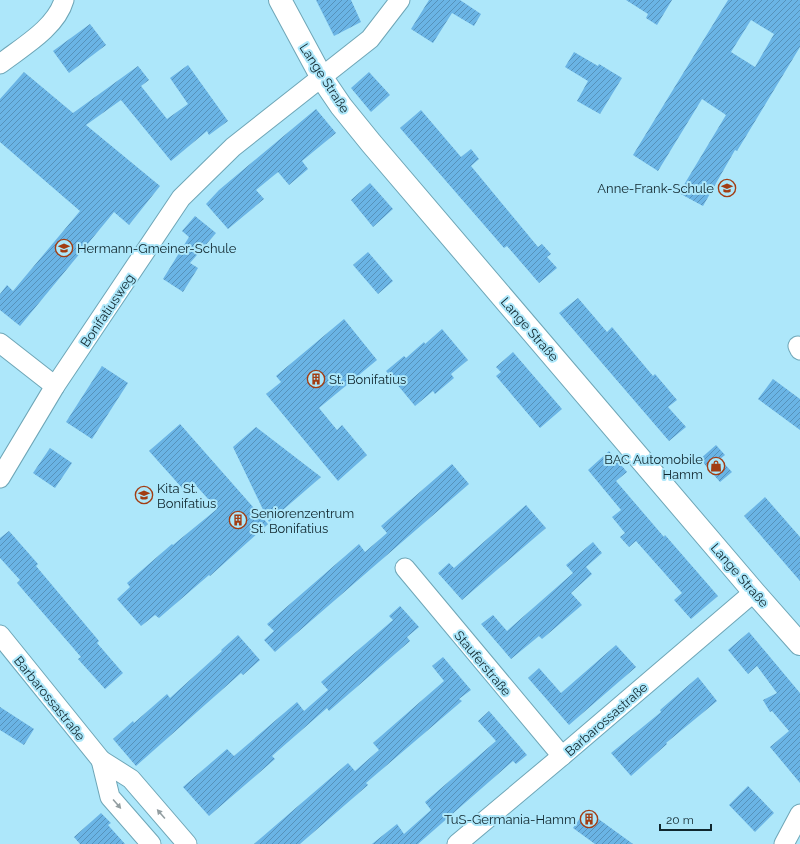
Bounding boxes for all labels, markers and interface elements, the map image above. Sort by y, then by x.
street label: Lange Straße [297,41,353,116]
school or university icon: Anne-Frank-Schule [717,178,737,198]
place label: Anne-Frank-Schule [597,181,714,196]
school or university icon: Hermann-Gmeiner-Schule [54,238,74,258]
place label: Hermann-Gmeiner-Schule [77,241,237,256]
street label: Bonifatiusweg [77,271,137,350]
street label: Lange Straße [498,294,562,365]
building icon: St. Bonifatius [306,369,326,389]
place label: St. Bonifatius [329,372,406,387]
place label: BAC Automobile Hamm [604,452,703,482]
shop icon: BAC Automobile Hamm [706,456,726,476]
place label: Kita St. Bonifatius [157,481,216,511]
school or university icon: Kita St. Bonifatius [134,485,154,505]
place label: Seniorenzentrum St. Bonifatius [251,506,354,536]
building icon: Seniorenzentrum St. Bonifatius [228,510,248,530]
street label: Lange Straße [708,540,772,611]
street label: Stauferstraße [451,628,514,699]
street label: Barbarossastraße [11,653,88,744]
street label: Barbarossastraße [562,679,651,759]
one-way arrow [112,799,121,809]
scale bar [660,806,711,832]
one-way arrow [157,809,166,820]
building icon: TuS-Germania-Hamm [579,809,599,829]
place label: TuS-Germania-Hamm [444,812,576,827]
text: 20 m [666,813,694,827]

